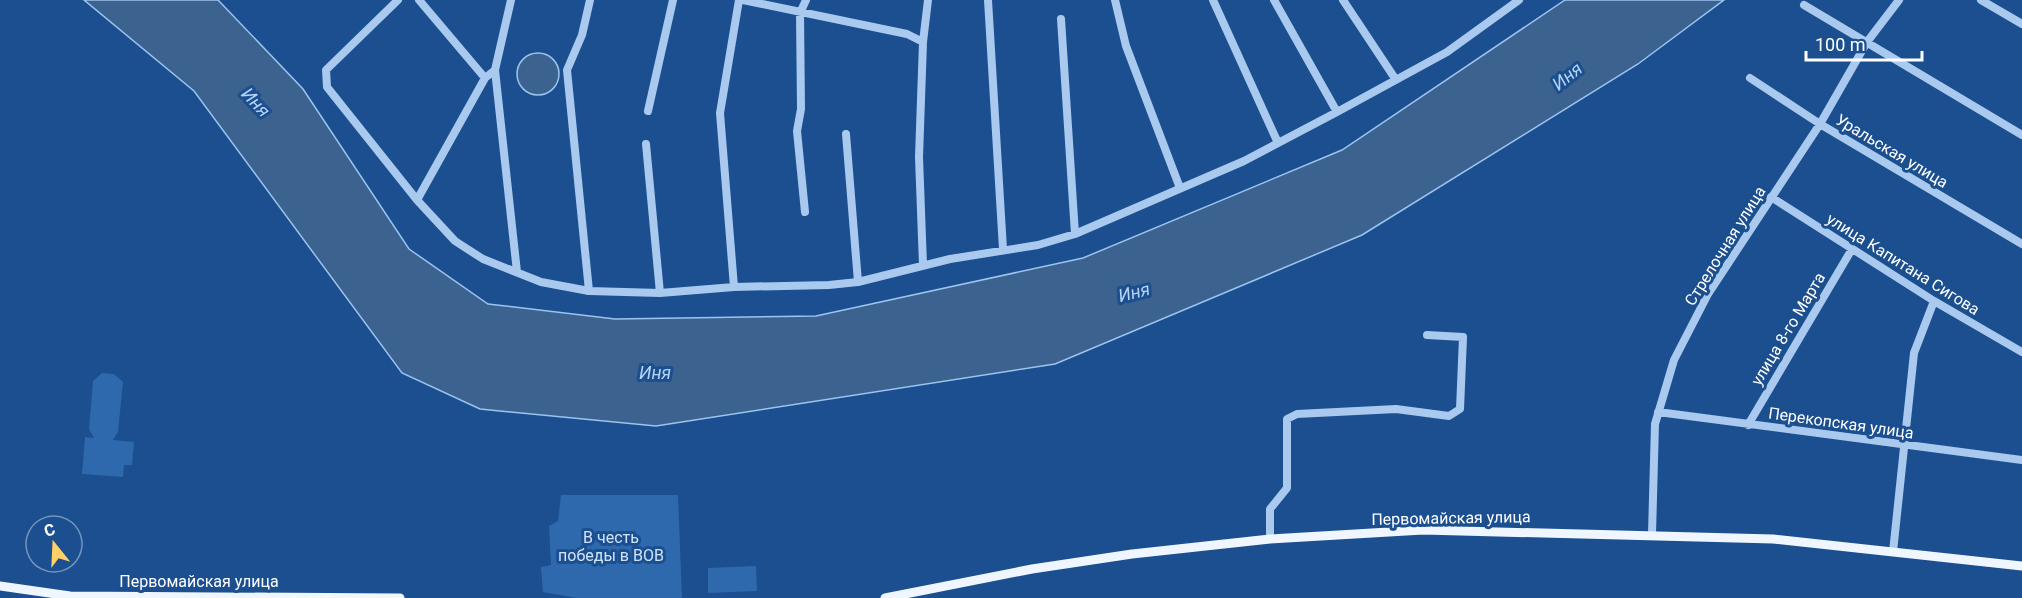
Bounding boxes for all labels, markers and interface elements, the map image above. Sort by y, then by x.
scale bar [1806,24,1922,62]
text: 100 m [1815,34,1866,55]
water label: Иня [1548,58,1586,94]
water label: Иня [237,83,275,121]
street label: Уральская улица [1833,110,1951,192]
street label: Стрелочная улица [1681,183,1769,309]
street label: улица Капитана Сигова [1823,209,1983,319]
street label: улица 8-го Марта [1747,269,1829,389]
water label: Иня [1116,278,1152,306]
water label: Иня [639,362,671,383]
street label: Перекопская улица [1767,403,1915,443]
street label: Первомайская улица [1371,507,1531,529]
north arrow [24,514,84,574]
text: С [42,520,57,541]
park label: В честь победы в ВОВ [558,528,664,565]
street label: Первомайская улица [119,572,279,591]

